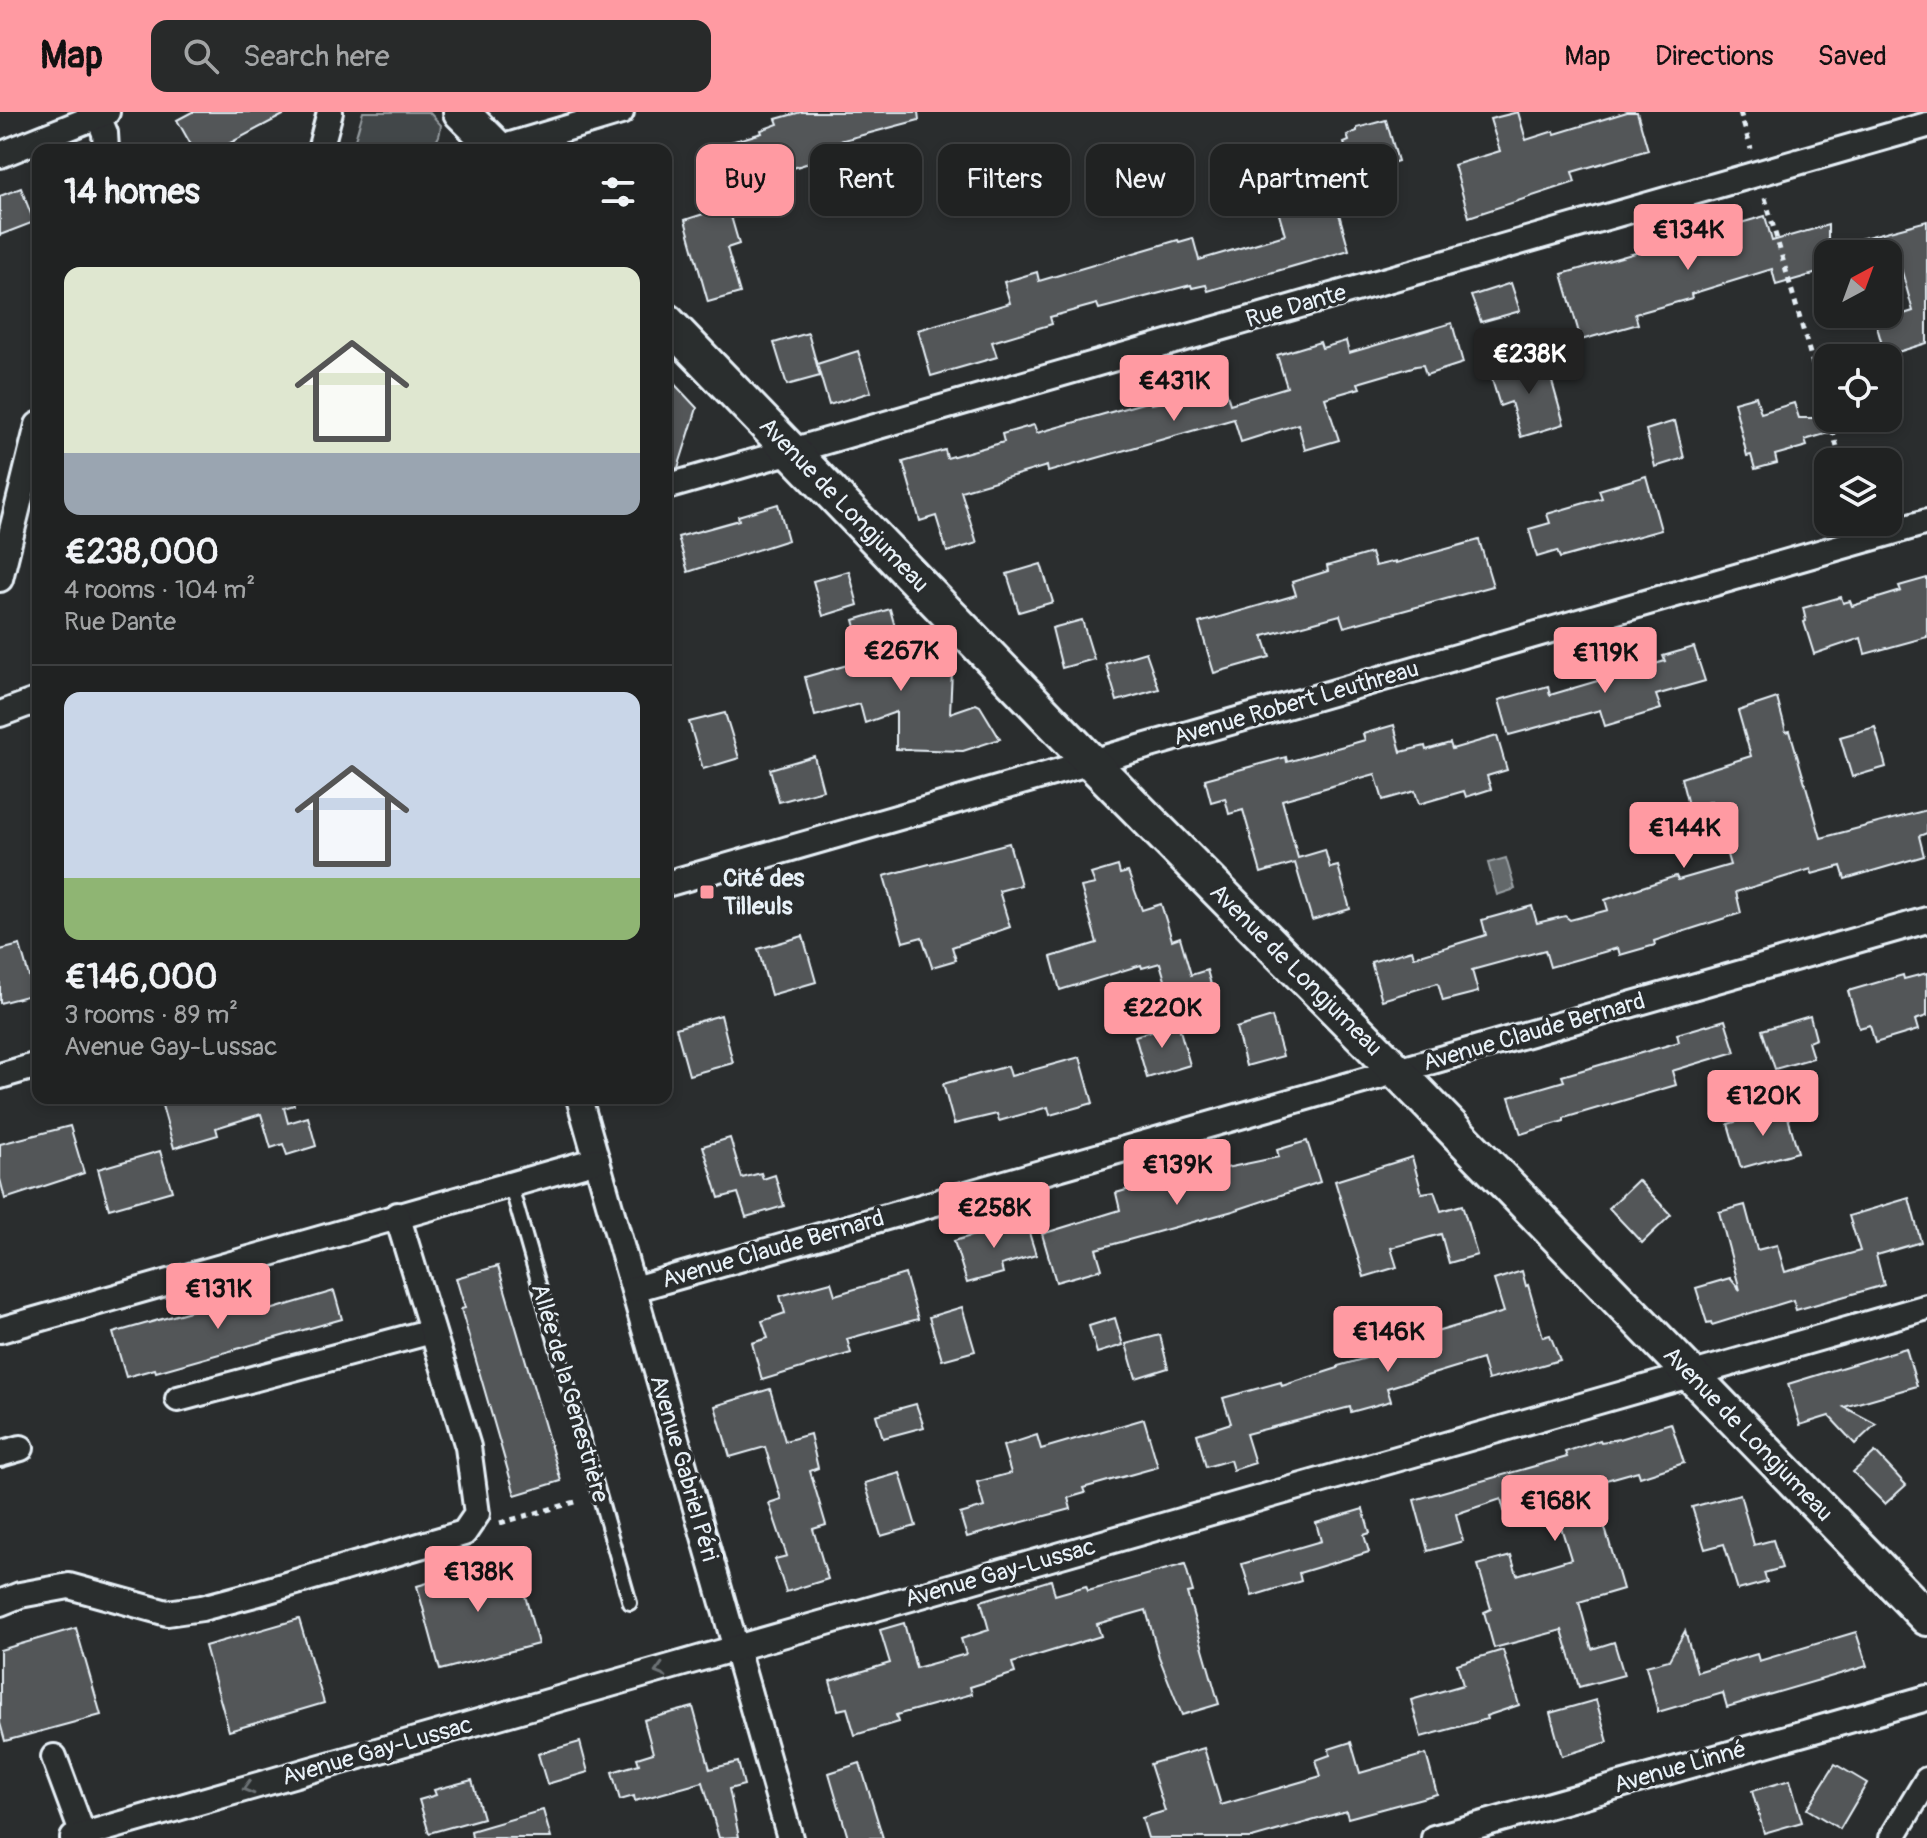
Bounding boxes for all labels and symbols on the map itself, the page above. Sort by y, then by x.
pin: €134K [1632,204,1744,272]
north arrow [1814,240,1902,328]
street label: Rue Dante [1242,278,1350,334]
pin: €238K [1473,328,1585,396]
pin: €431K [1118,355,1230,423]
street label: Avenue de Longjumeau [753,411,935,599]
pin: €267K [845,625,957,693]
pin: €119K [1549,627,1661,695]
street label: Avenue Robert Leuthreau [1170,654,1422,752]
pin: €144K [1628,802,1740,870]
place label: Cité des Tilleuls [722,864,805,921]
street label: Avenue de Longjumeau [1204,878,1388,1062]
marker: Cité des Tilleuls [698,883,716,901]
pin: €220K [1106,982,1218,1050]
street label: Avenue Claude Bernard [1420,986,1648,1078]
pin: €120K [1707,1070,1819,1138]
pin: €139K [1121,1139,1233,1207]
pin: €258K [938,1182,1050,1250]
street label: Avenue Claude Bernard [659,1203,887,1295]
pin: €131K [162,1263,274,1331]
street label: Allée de la Genestrière [525,1280,615,1506]
pin: €146K [1332,1306,1444,1374]
street label: Avenue de Longjumeau [1657,1340,1839,1528]
street label: Avenue Gabriel Péri [644,1372,724,1564]
pin: €168K [1499,1475,1611,1543]
street label: Avenue Gay-Lussac [901,1532,1099,1614]
pin: €138K [422,1546,534,1614]
one-way arrow [653,1662,667,1678]
street label: Avenue Gay-Lussac [278,1710,476,1792]
street label: Avenue Linné [1610,1734,1750,1800]
one-way arrow [242,1779,256,1795]

